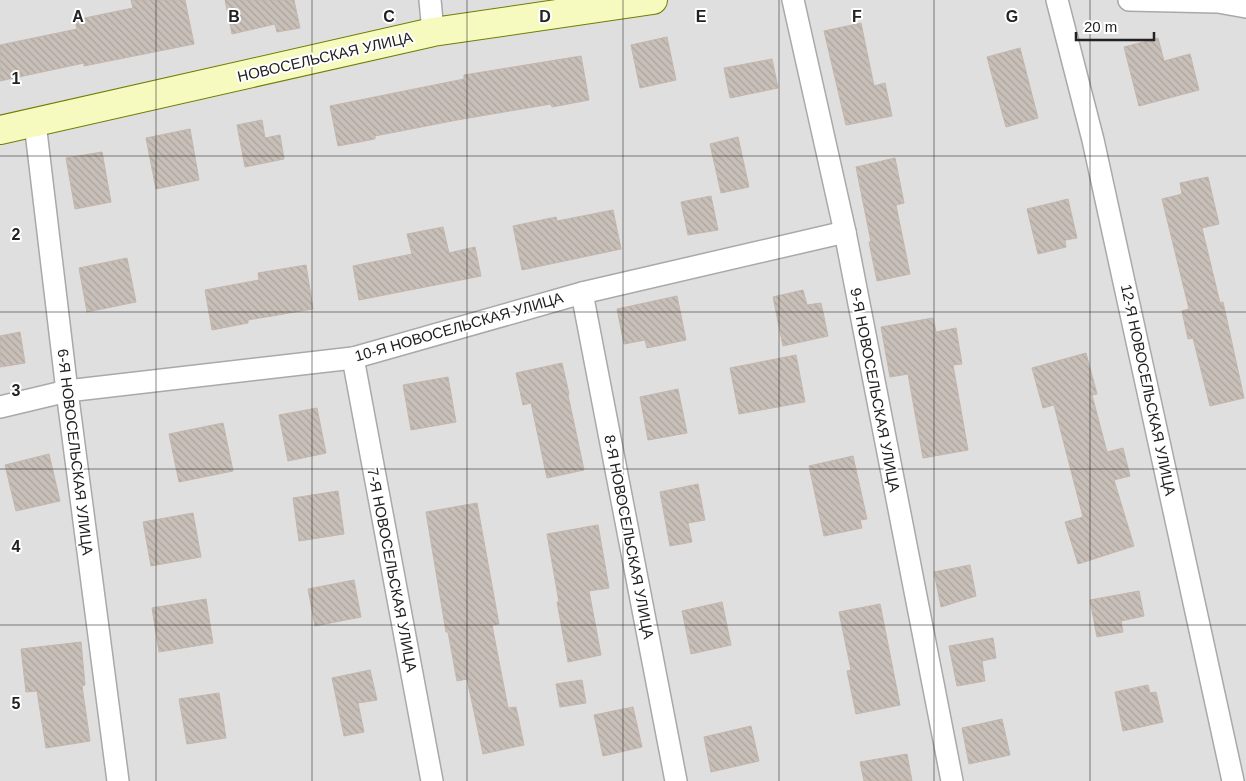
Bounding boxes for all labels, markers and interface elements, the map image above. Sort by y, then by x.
text: A [72,8,84,25]
text: B [228,8,240,25]
text: C [383,8,395,25]
text: D [539,8,551,25]
text: E [696,8,707,25]
text: F [852,8,862,25]
text: G [1006,8,1018,25]
scale bar [1076,10,1154,42]
text: 20 m [1084,18,1117,35]
street label: НОВОСЕЛЬСКАЯ УЛИЦА [236,28,414,85]
text: 1 [12,70,21,87]
text: 2 [12,226,21,243]
street label: 12-Я НОВОСЕЛЬСКАЯ УЛИЦА [1118,283,1179,497]
street label: 9-Я НОВОСЕЛЬСКАЯ УЛИЦА [847,286,904,493]
street label: 10-Я НОВОСЕЛЬСКАЯ УЛИЦА [353,289,565,364]
street label: 6-Я НОВОСЕЛЬСКАЯ УЛИЦА [54,348,97,556]
text: 3 [12,382,21,399]
street label: 8-Я НОВОСЕЛЬСКАЯ УЛИЦА [601,433,658,640]
street label: 7-Я НОВОСЕЛЬСКАЯ УЛИЦА [364,466,421,673]
text: 4 [12,538,21,555]
text: 5 [12,695,21,712]

